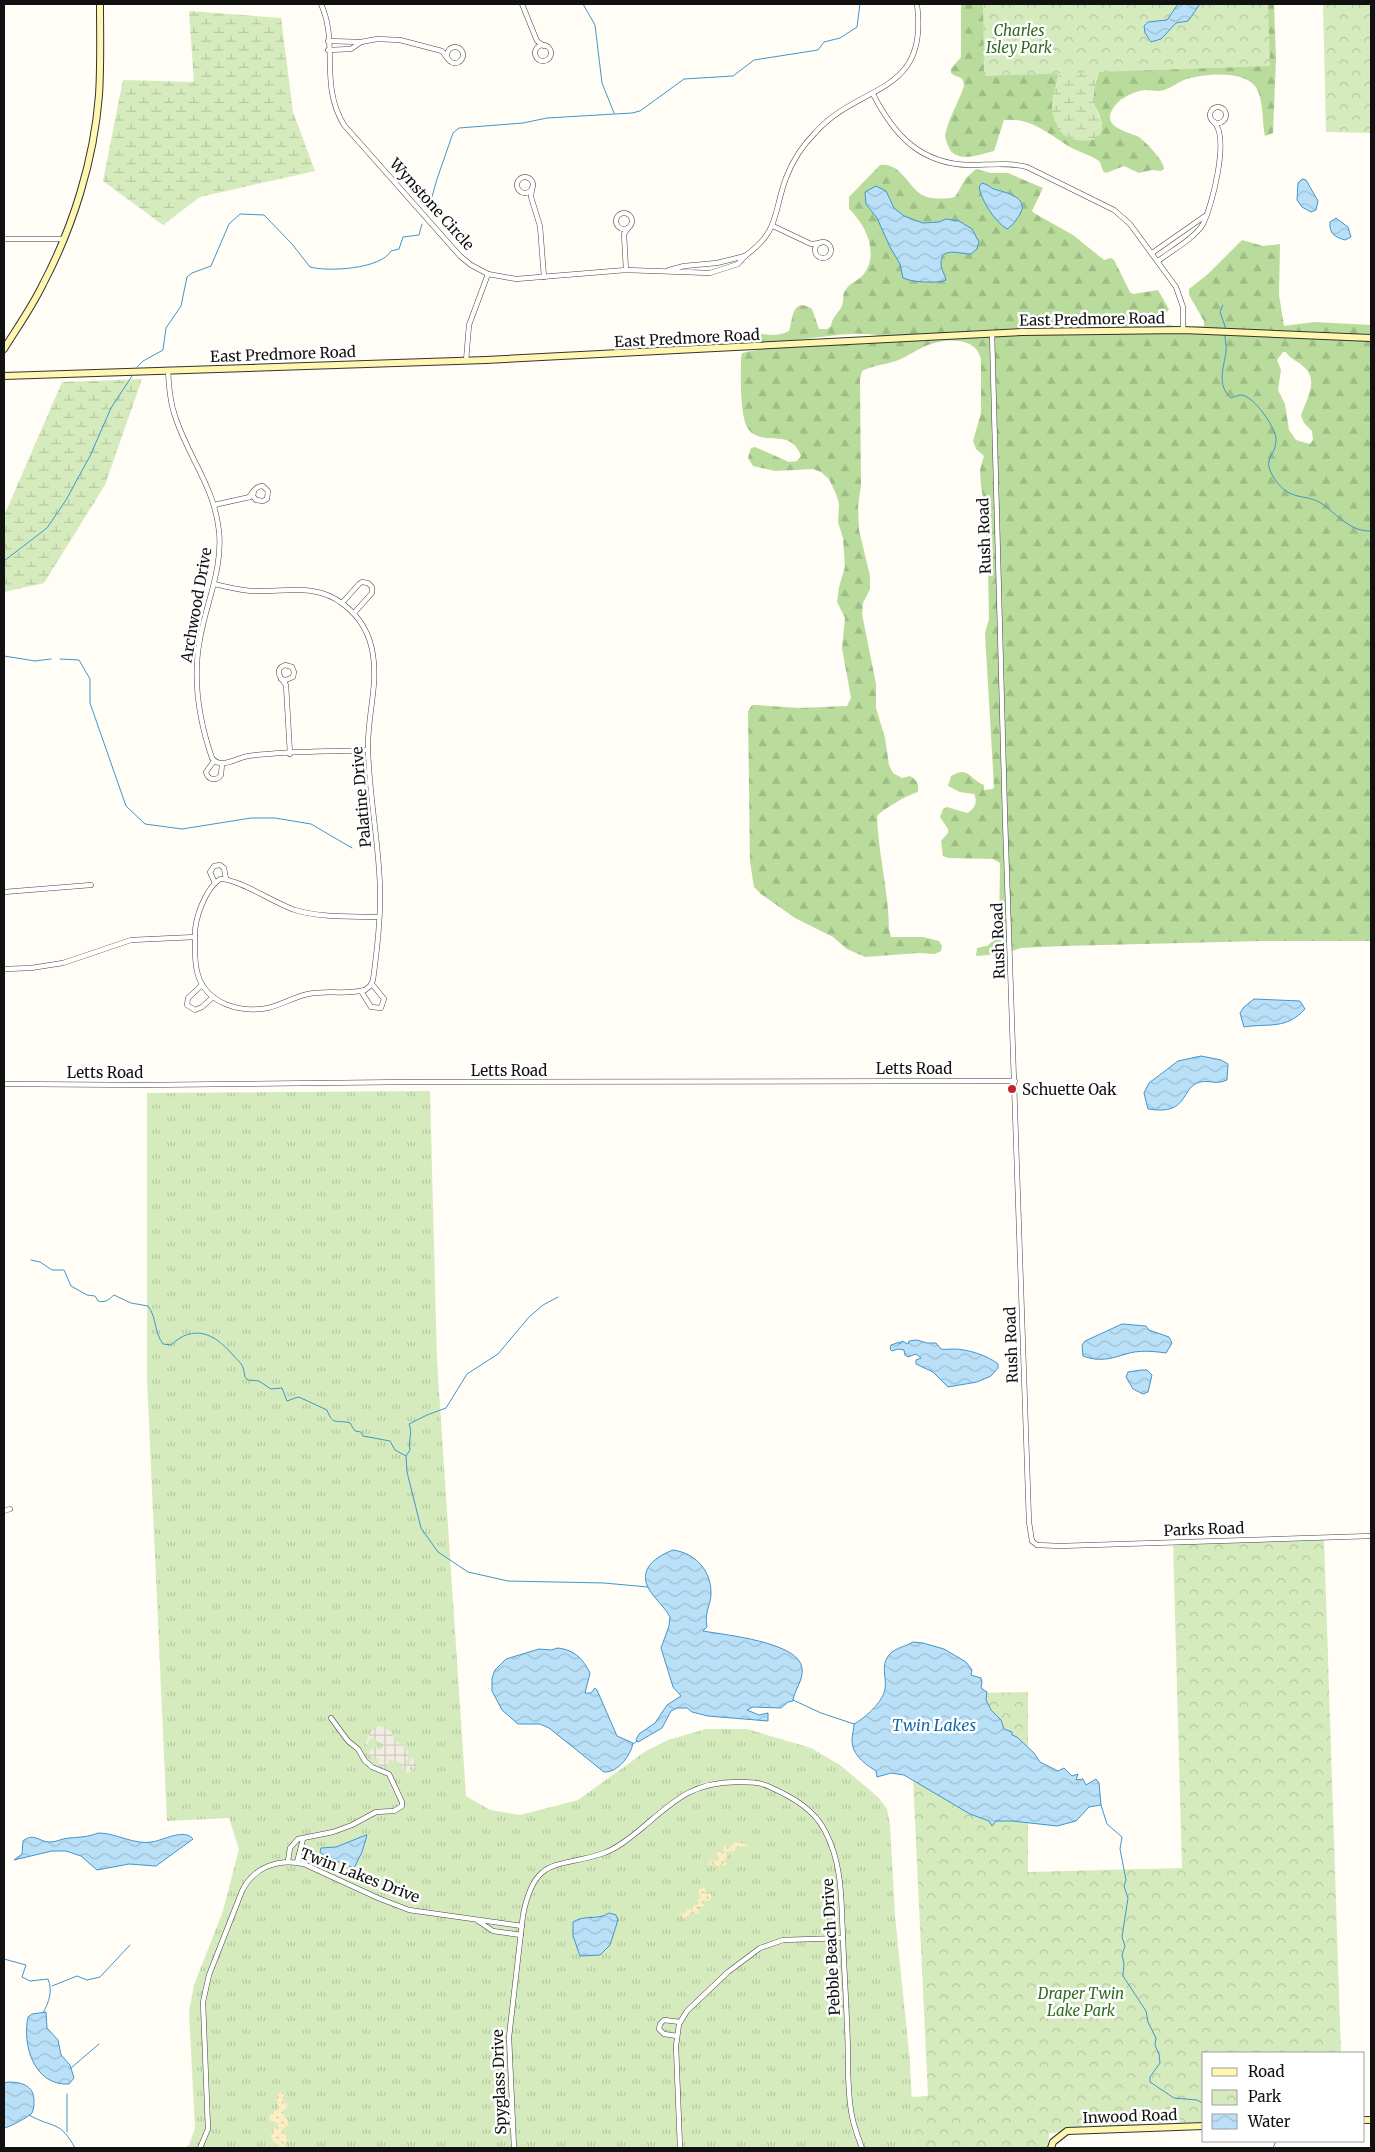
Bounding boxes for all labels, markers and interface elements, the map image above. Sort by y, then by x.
park label: Charles Isley Park [986,21,1053,57]
street label: Wynstone Circle [385,153,478,254]
street label: East Predmore Road [1019,308,1165,330]
street label: East Predmore Road [614,325,760,351]
street label: East Predmore Road [210,342,356,366]
street label: Rush Road [973,497,995,575]
street label: Archwood Drive [176,546,215,665]
street label: Palatine Drive [347,746,375,848]
street label: Rush Road [987,902,1009,980]
street label: Letts Road [876,1059,952,1078]
street label: Letts Road [471,1061,547,1080]
street label: Letts Road [67,1063,143,1082]
place label: Schuette Oak [1022,1080,1117,1099]
marker: Schuette Oak [1006,1083,1018,1095]
street label: Rush Road [1000,1306,1022,1384]
street label: Parks Road [1163,1518,1245,1540]
water label: Twin Lakes [892,1715,976,1735]
street label: Twin Lakes Drive [297,1843,423,1907]
street label: Pebble Beach Drive [818,1878,844,2016]
park label: Draper Twin Lake Park [1037,1984,1124,2020]
street label: Spyglass Drive [488,2029,510,2135]
legend [1202,2052,1365,2142]
text: Road [1248,2062,1284,2081]
text: Park [1248,2087,1282,2106]
street label: Inwood Road [1082,2105,1178,2127]
text: Water [1247,2112,1291,2131]

